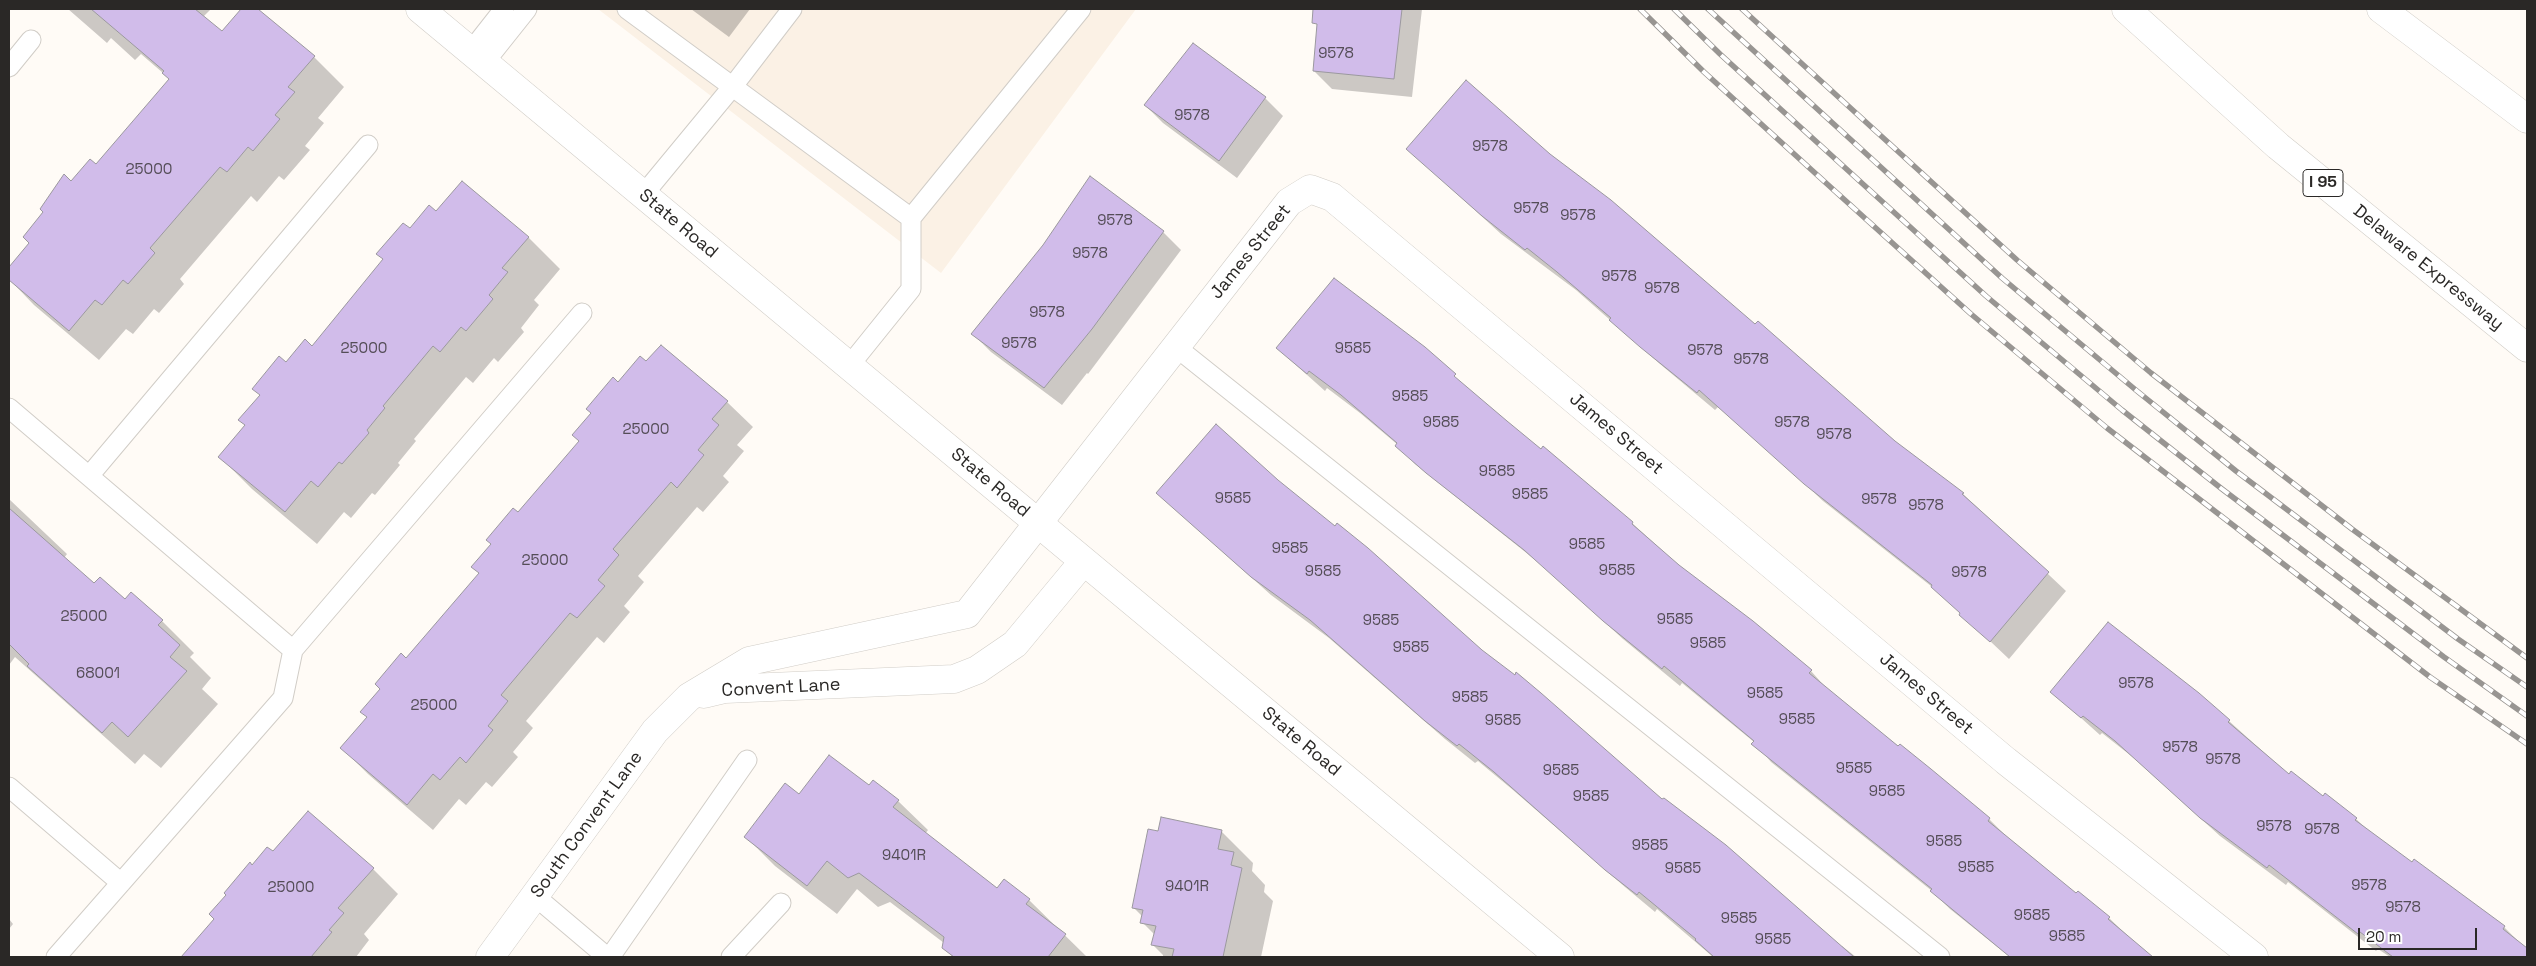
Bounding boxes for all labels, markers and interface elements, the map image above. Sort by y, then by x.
house number: 9578 [1318,45,1354,63]
house number: 9578 [1174,107,1210,125]
house number: 9578 [1472,138,1508,156]
house number: 25000 [126,161,172,179]
road number: I 95 [2303,170,2343,197]
street label: State Road [634,185,722,263]
street label: James Street [1206,200,1296,304]
house number: 9578 [1513,200,1549,218]
street label: Delaware Expressway [2348,201,2508,335]
house number: 9578 [1560,207,1596,225]
house number: 9578 [1097,212,1133,230]
house number: 9578 [1072,245,1108,263]
house number: 9578 [1601,268,1637,286]
house number: 9578 [1644,280,1680,298]
house number: 9578 [1029,304,1065,322]
house number: 9578 [1001,335,1037,353]
house number: 25000 [341,340,387,358]
house number: 9585 [1335,340,1371,358]
house number: 9578 [1687,342,1723,360]
house number: 9578 [1733,351,1769,369]
house number: 9585 [1392,388,1428,406]
street label: James Street [1565,388,1667,480]
house number: 9585 [1423,414,1459,432]
house number: 9578 [1774,414,1810,432]
house number: 25000 [623,421,669,439]
house number: 9578 [1816,426,1852,444]
street label: State Road [946,444,1034,522]
house number: 9585 [1479,463,1515,481]
house number: 9585 [1512,486,1548,504]
house number: 9585 [1215,490,1251,508]
house number: 9578 [1861,491,1897,509]
house number: 9578 [1908,497,1944,515]
house number: 9585 [1569,536,1605,554]
house number: 9585 [1272,540,1308,558]
house number: 25000 [522,552,568,570]
house number: 9585 [1599,562,1635,580]
house number: 9585 [1305,563,1341,581]
house number: 9578 [1951,564,1987,582]
house number: 25000 [61,608,107,626]
house number: 9585 [1657,611,1693,629]
house number: 9585 [1363,612,1399,630]
house number: 9585 [1690,635,1726,653]
house number: 9585 [1393,639,1429,657]
street label: James Street [1875,648,1977,740]
house number: 68001 [76,665,120,683]
street label: Convent Lane [721,674,841,702]
house number: 9578 [2118,675,2154,693]
house number: 9585 [1747,685,1783,703]
house number: 9585 [1452,689,1488,707]
house number: 25000 [411,697,457,715]
street label: State Road [1257,703,1345,781]
house number: 9585 [1779,711,1815,729]
house number: 9585 [1485,712,1521,730]
house number: 9578 [2162,739,2198,757]
street label: South Convent Lane [527,747,647,903]
house number: 9578 [2205,751,2241,769]
house number: 9585 [1836,760,1872,778]
house number: 9585 [1543,762,1579,780]
house number: 9585 [1869,783,1905,801]
house number: 9585 [1573,788,1609,806]
house number: 9578 [2256,818,2292,836]
house number: 9578 [2304,821,2340,839]
house number: 9585 [1926,833,1962,851]
house number: 9585 [1632,837,1668,855]
house number: 9401R [882,847,926,865]
house number: 9585 [1958,859,1994,877]
house number: 9585 [1665,860,1701,878]
house number: 9578 [2351,877,2387,895]
house number: 9401R [1165,878,1209,896]
house number: 25000 [268,879,314,897]
house number: 9578 [2385,899,2421,917]
house number: 9585 [2014,907,2050,925]
house number: 9585 [1721,910,1757,928]
scale bar [2361,918,2480,950]
text: 20 m [2366,927,2401,946]
house number: 9585 [2049,928,2085,946]
house number: 9585 [1755,931,1791,949]

